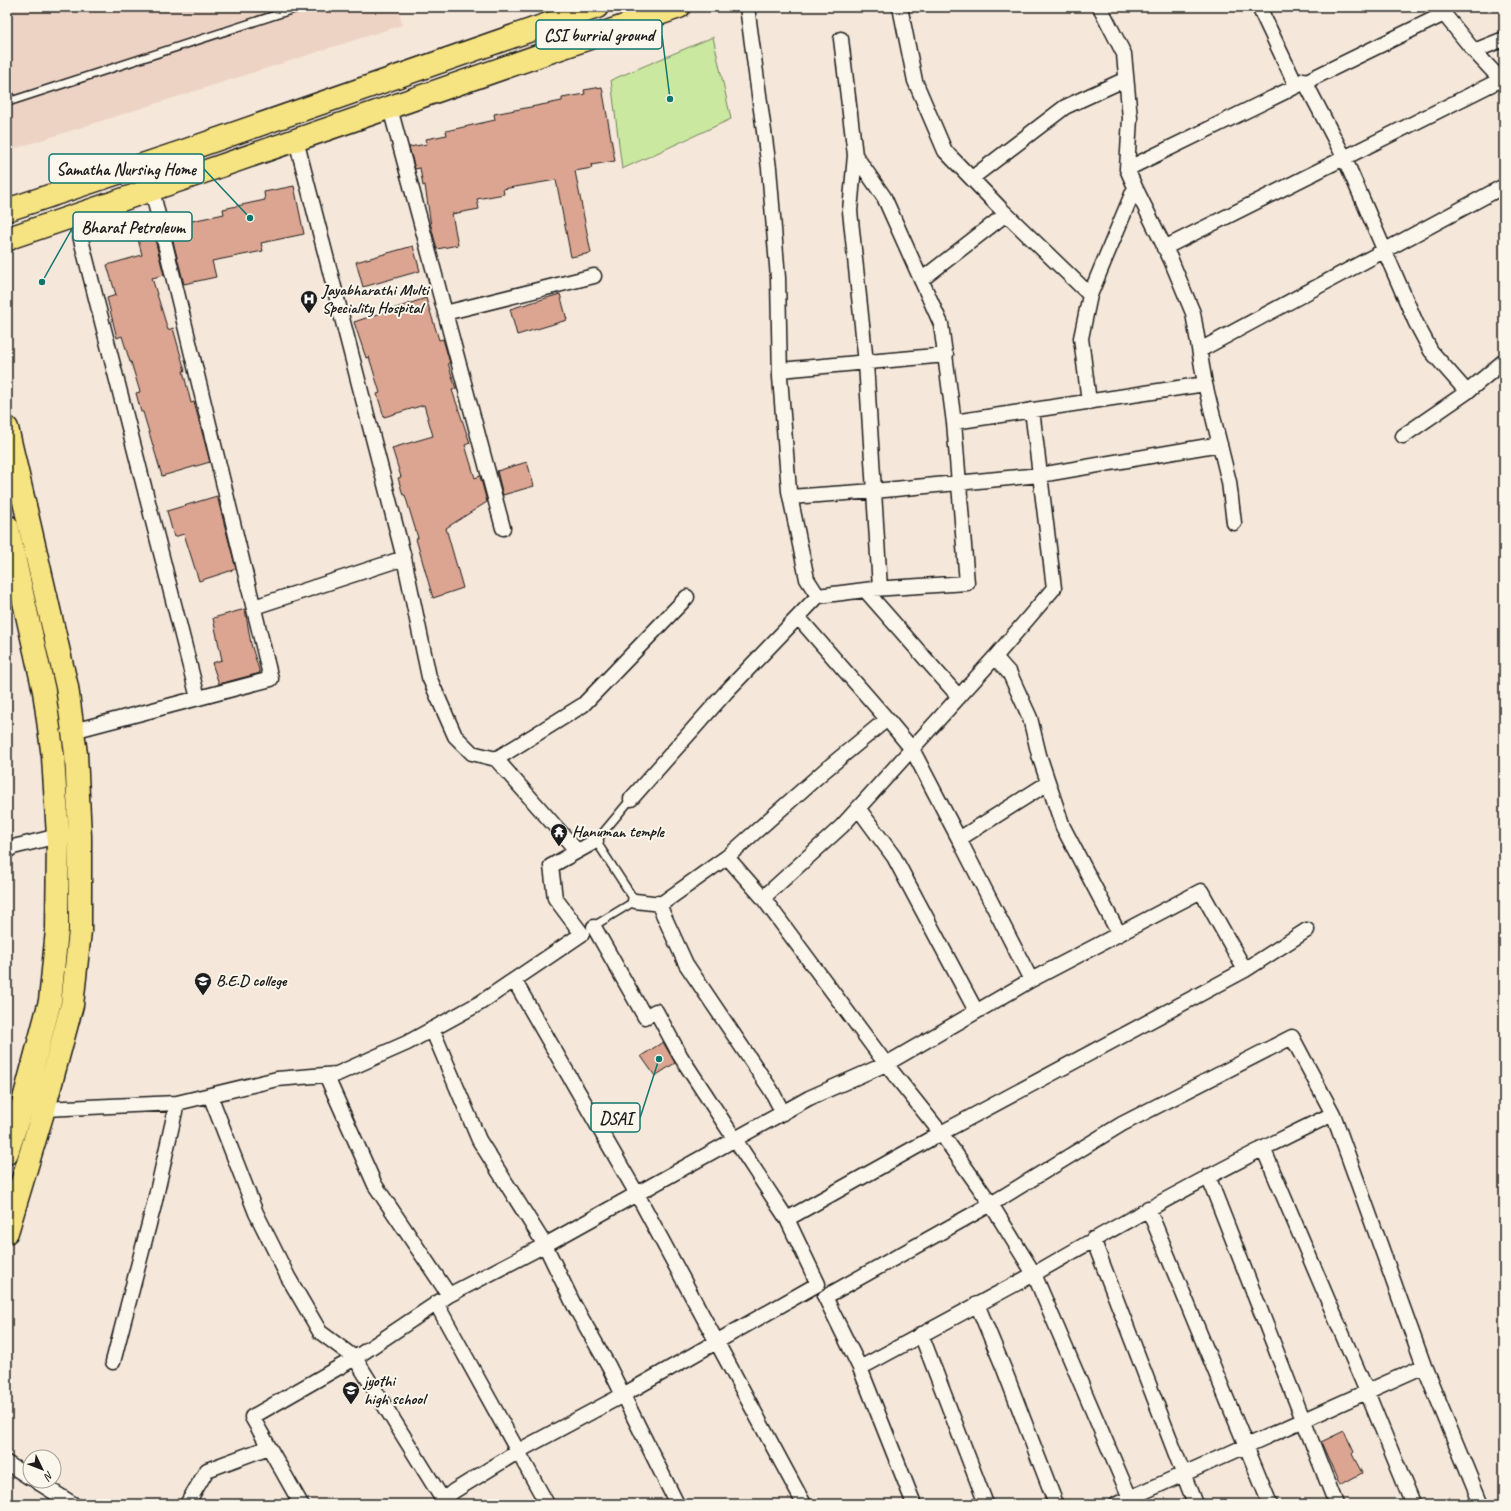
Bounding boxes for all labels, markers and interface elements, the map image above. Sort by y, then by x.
callout: CSI burrial ground [536,20,662,49]
text: CSI burrial ground [544,25,657,46]
callout: Samatha Nursing Home [49,154,204,183]
text: Samatha Nursing Home [56,159,198,180]
callout: Bharat Petroleum [73,212,192,241]
text: Bharat Petroleum [81,217,186,238]
place label: Jayabharathi Multi Speciality Hospital [321,280,430,318]
hospital icon: Jayabharathi Multi Speciality Hospital [299,289,319,314]
temple icon: Hanuman temple [549,822,569,847]
place label: Hanuman temple [572,822,666,842]
school or university icon: B.E.D college [193,971,213,996]
place label: B.E.D college [216,971,288,991]
callout: DSAI [591,1103,640,1132]
text: DSAI [599,1108,637,1129]
place label: jyothi high school [362,1371,428,1409]
school or university icon: jyothi high school [341,1380,361,1405]
north arrow [22,1449,62,1489]
text: N [40,1469,57,1485]

